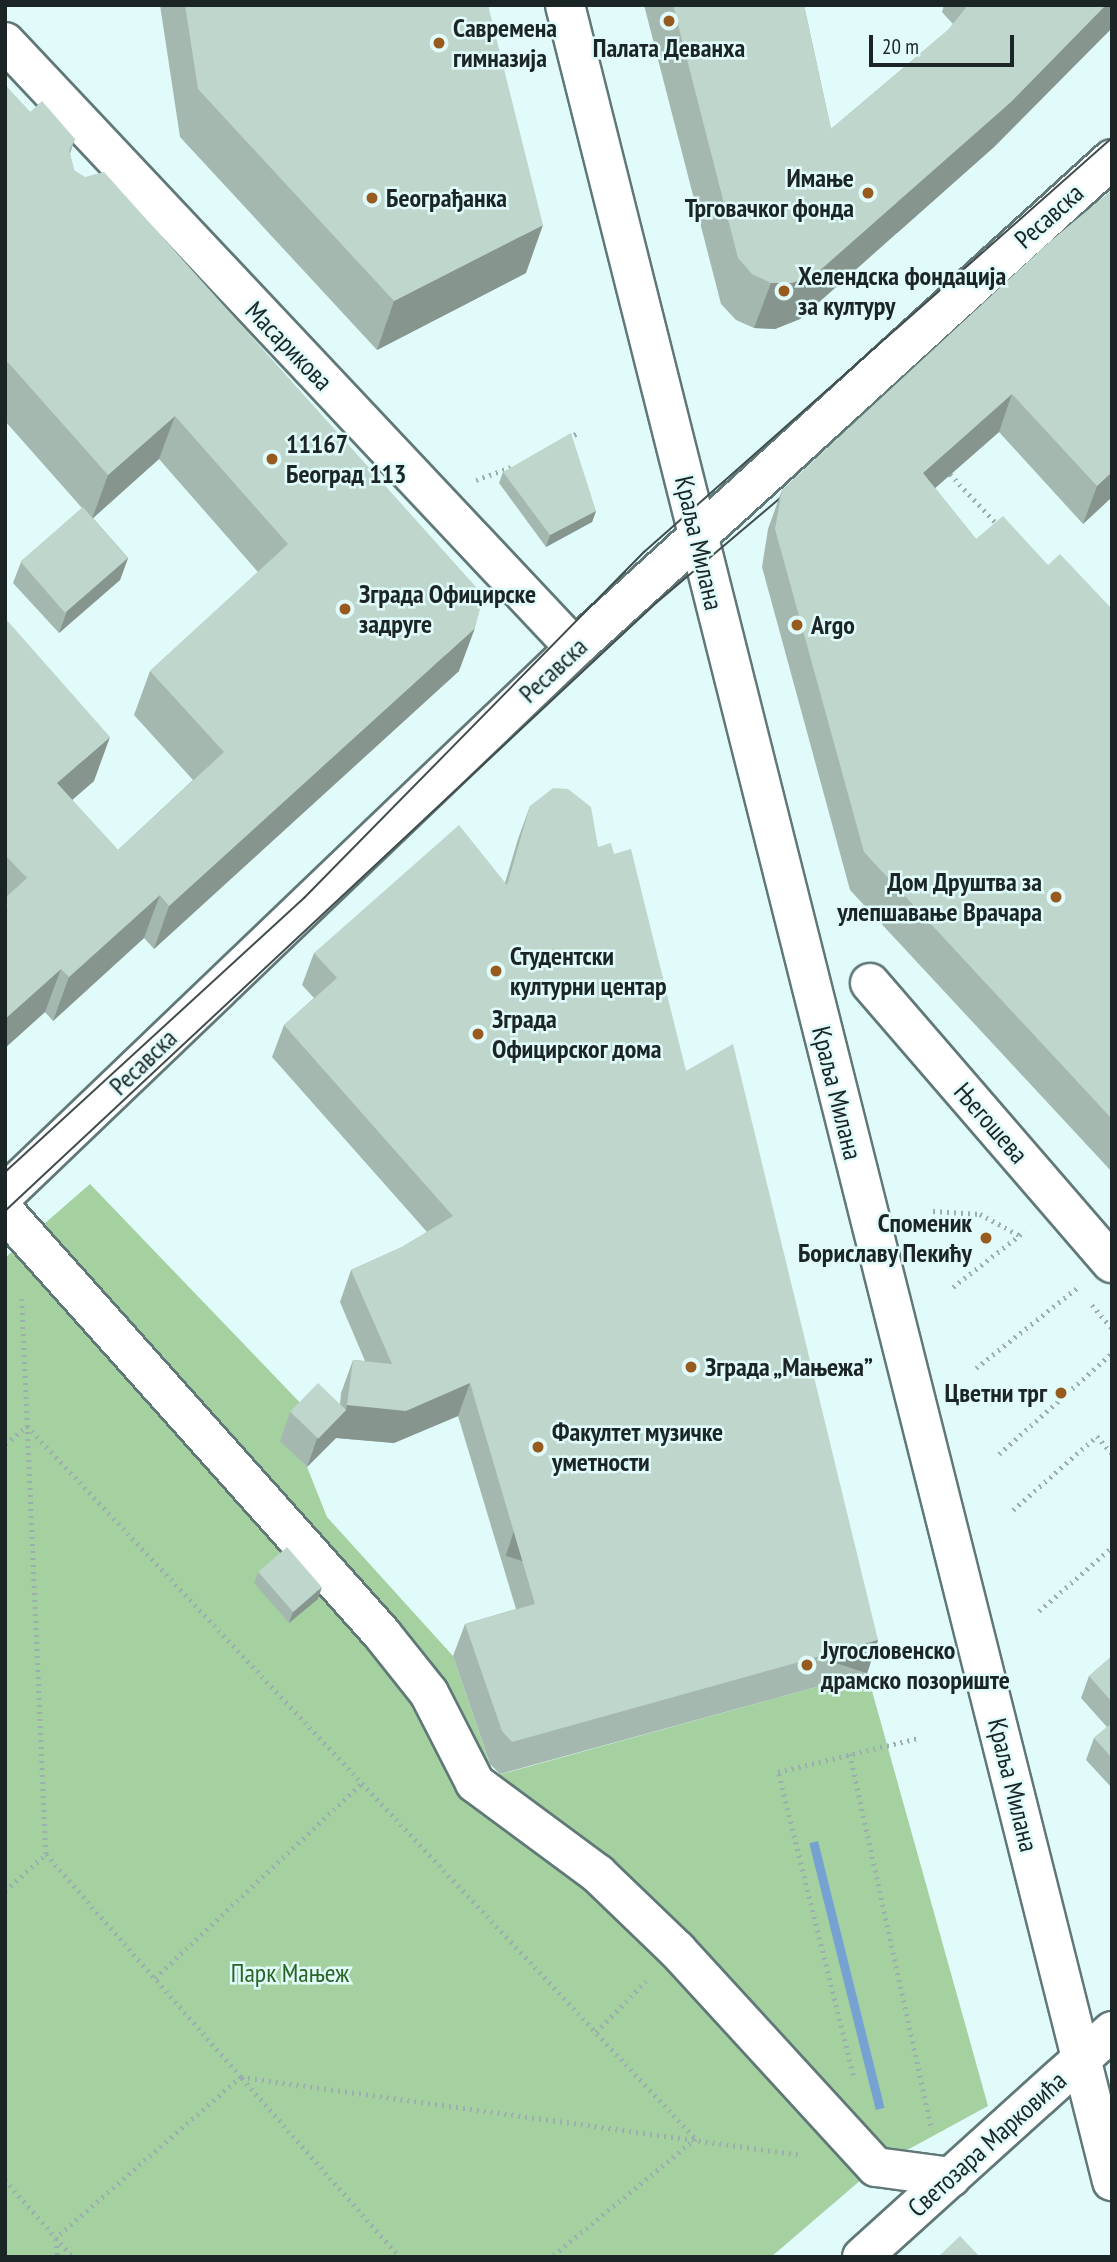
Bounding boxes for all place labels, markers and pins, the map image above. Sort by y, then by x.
place label: Савремена гимназија [453,12,557,74]
marker: Палата Деванха [661,13,677,29]
place label: Палата Деванха [593,32,745,64]
marker: Савремена гимназија [431,35,447,51]
place label: Имање Трговачког фонда [684,162,854,224]
place label: Београђанка [386,182,507,214]
marker: Имање Трговачког фонда [860,185,876,201]
marker: Београђанка [364,190,380,206]
place label: Хелендска фондација за културу [798,260,1006,322]
marker: Хелендска фондација за културу [776,283,792,299]
place label: 11167 Београд 113 [286,428,406,490]
marker: 11167 Београд 113 [264,451,280,467]
place label: Зграда Официрске задруге [359,578,536,640]
marker: Зграда Официрске задруге [337,601,353,617]
place label: Argo [811,609,855,641]
marker: Argo [789,617,805,633]
place label: Дом Друштва за улепшавање Врачара [837,866,1042,928]
marker: Дом Друштва за улепшавање Врачара [1048,889,1064,905]
place label: Студентски културни центар [510,940,667,1002]
marker: Студентски културни центар [488,963,504,979]
place label: Зграда Официрског дома [492,1003,662,1064]
marker: Зграда Официрског дома [470,1026,486,1042]
place label: Споменик Бориславу Пекићу [797,1207,972,1268]
marker: Споменик Бориславу Пекићу [978,1230,994,1246]
place label: Зграда „Мањежа” [705,1351,875,1383]
marker: Зграда „Мањежа” [683,1359,699,1375]
place label: Цветни трг [944,1377,1047,1409]
marker: Цветни трг [1053,1385,1069,1401]
place label: Факултет музичке уметности [552,1416,724,1478]
marker: Факултет музичке уметности [530,1439,546,1455]
place label: Југословенско драмско позориште [821,1634,1010,1696]
marker: Југословенско драмско позориште [799,1657,815,1673]

